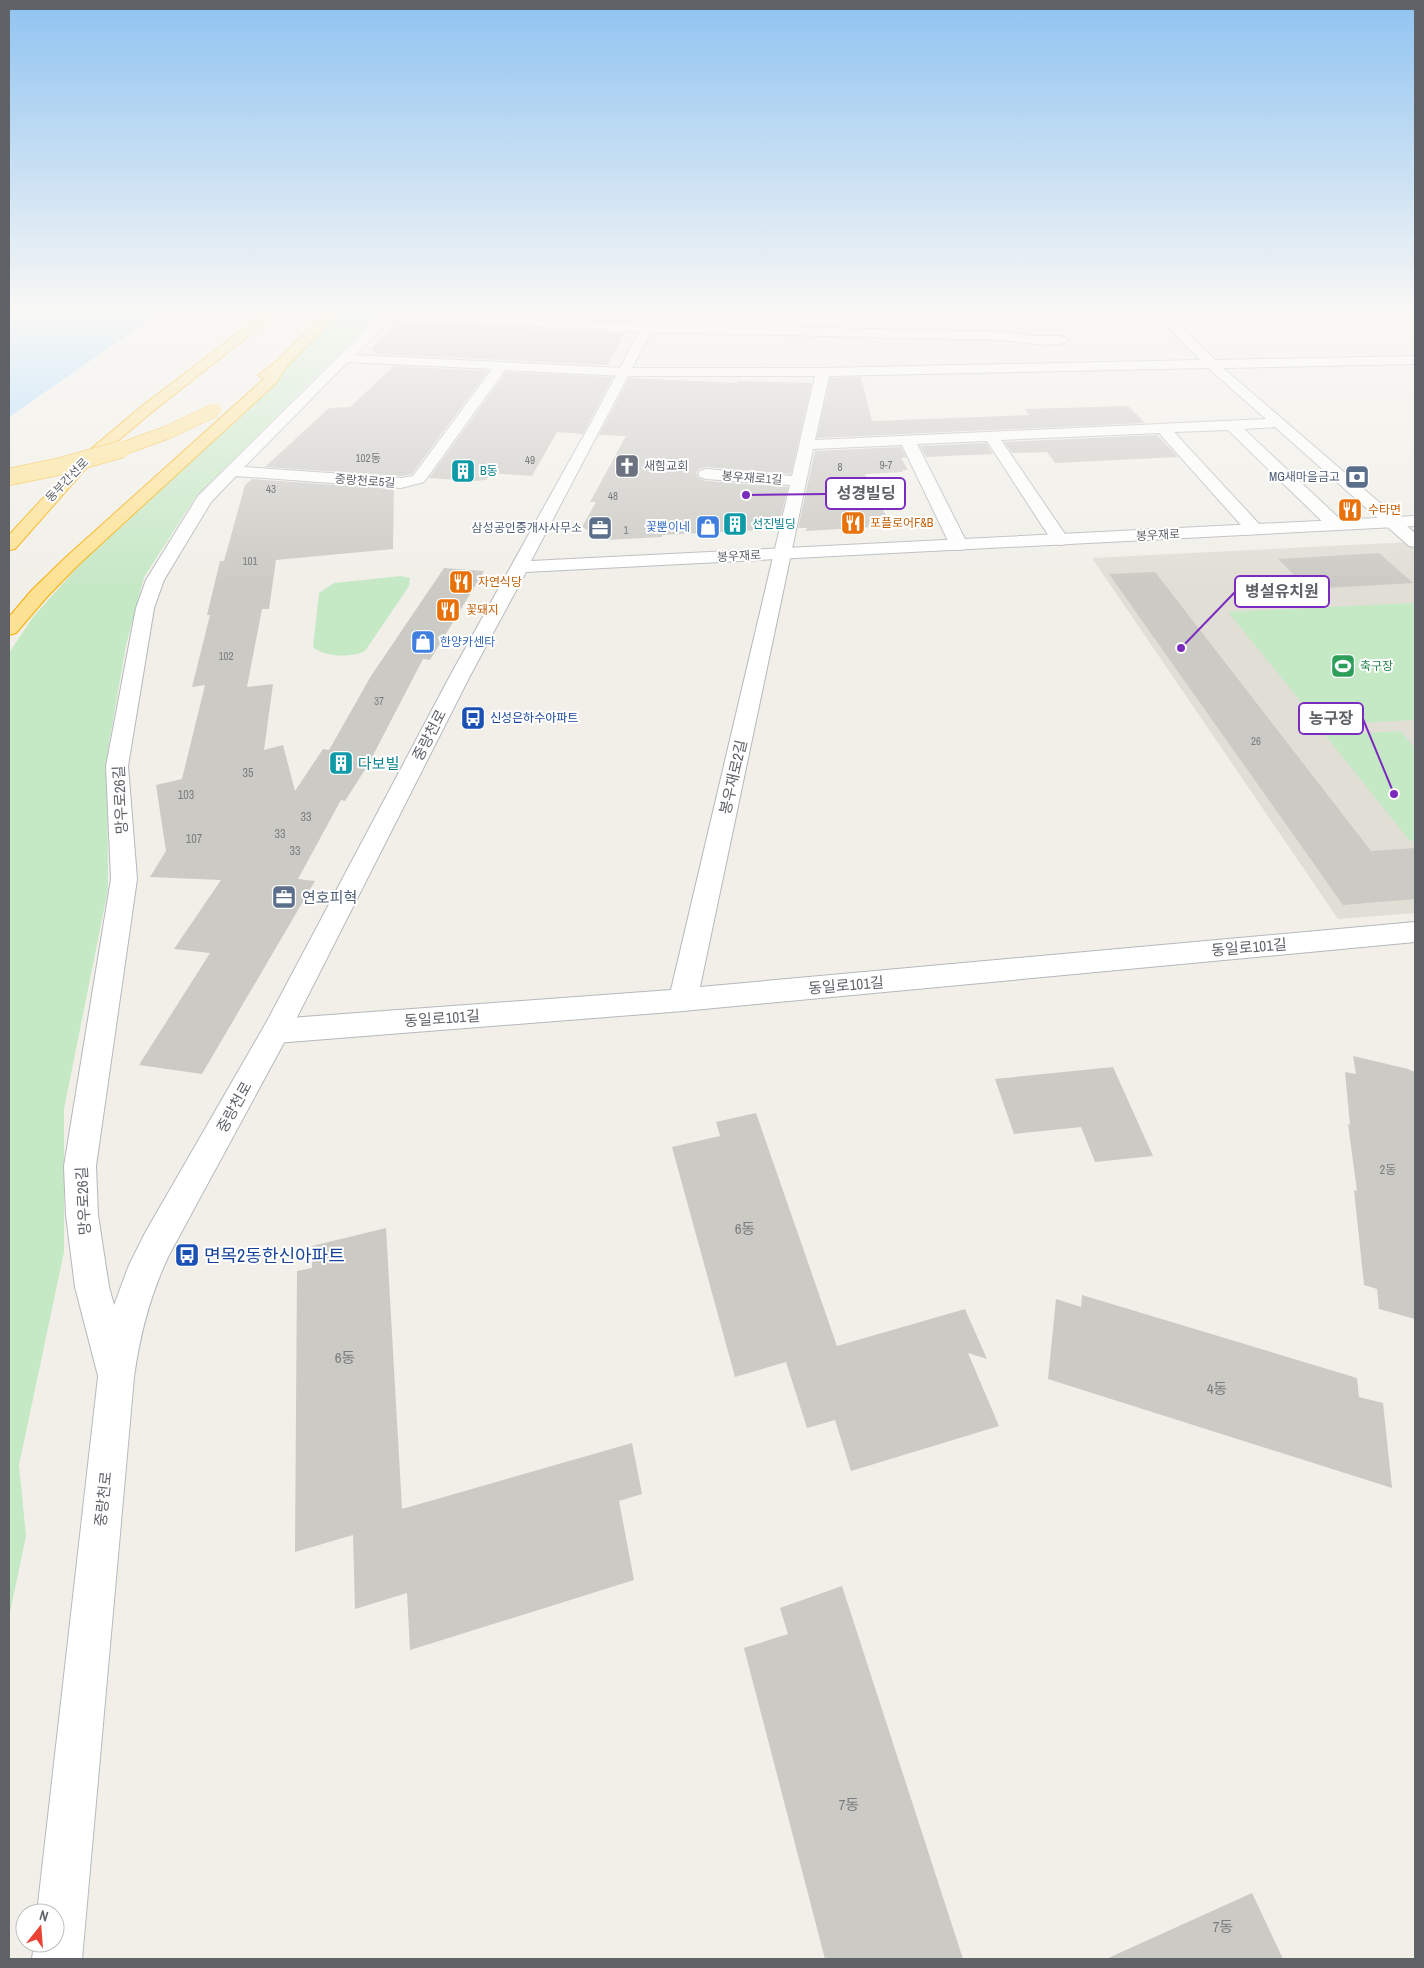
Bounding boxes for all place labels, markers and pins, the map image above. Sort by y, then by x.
church icon: 새힘교회 [614,453,640,479]
building icon: B동 [450,458,476,484]
place label: 새힘교회 [644,458,688,474]
place label: B동 [480,463,498,479]
bank icon: MG새마을금고 [1344,464,1370,490]
place label: MG새마을금고 [1269,469,1340,485]
callout: 성경빌딩 [826,478,905,509]
restaurant icon: 수타면 [1337,497,1363,523]
place label: 수타면 [1368,502,1401,518]
restaurant icon: 포플로어F&B [840,510,866,536]
building icon: 선진빌딩 [722,511,748,537]
shop icon: 꽃뿐이네 [695,514,721,540]
office icon: 삼성공인중개사사무소 [587,515,613,541]
place label: 포플로어F&B [870,515,934,531]
place label: 선진빌딩 [752,516,796,532]
place label: 꽃뿐이네 [646,519,690,535]
place label: 삼성공인중개사사무소 [472,520,582,536]
restaurant icon: 자연식당 [448,569,474,595]
place label: 자연식당 [478,574,522,590]
callout: 병설유치원 [1235,576,1329,607]
restaurant icon: 꽃돼지 [435,597,461,623]
place label: 꽃돼지 [466,602,499,618]
shop icon: 한양카센타 [410,629,436,655]
place label: 한양카센타 [440,634,495,650]
sports icon: 축구장 [1330,653,1356,679]
place label: 축구장 [1360,658,1393,674]
callout: 농구장 [1299,703,1363,734]
bus stop icon: 신성은하수아파트 [460,705,486,731]
place label: 신성은하수아파트 [490,710,578,726]
building icon: 다보빌 [328,750,354,776]
place label: 다보빌 [358,753,399,774]
office icon: 연호피혁 [271,884,297,910]
place label: 연호피혁 [302,887,357,908]
bus stop icon: 면목2동한신아파트 [174,1242,200,1268]
place label: 면목2동한신아파트 [204,1243,345,1268]

